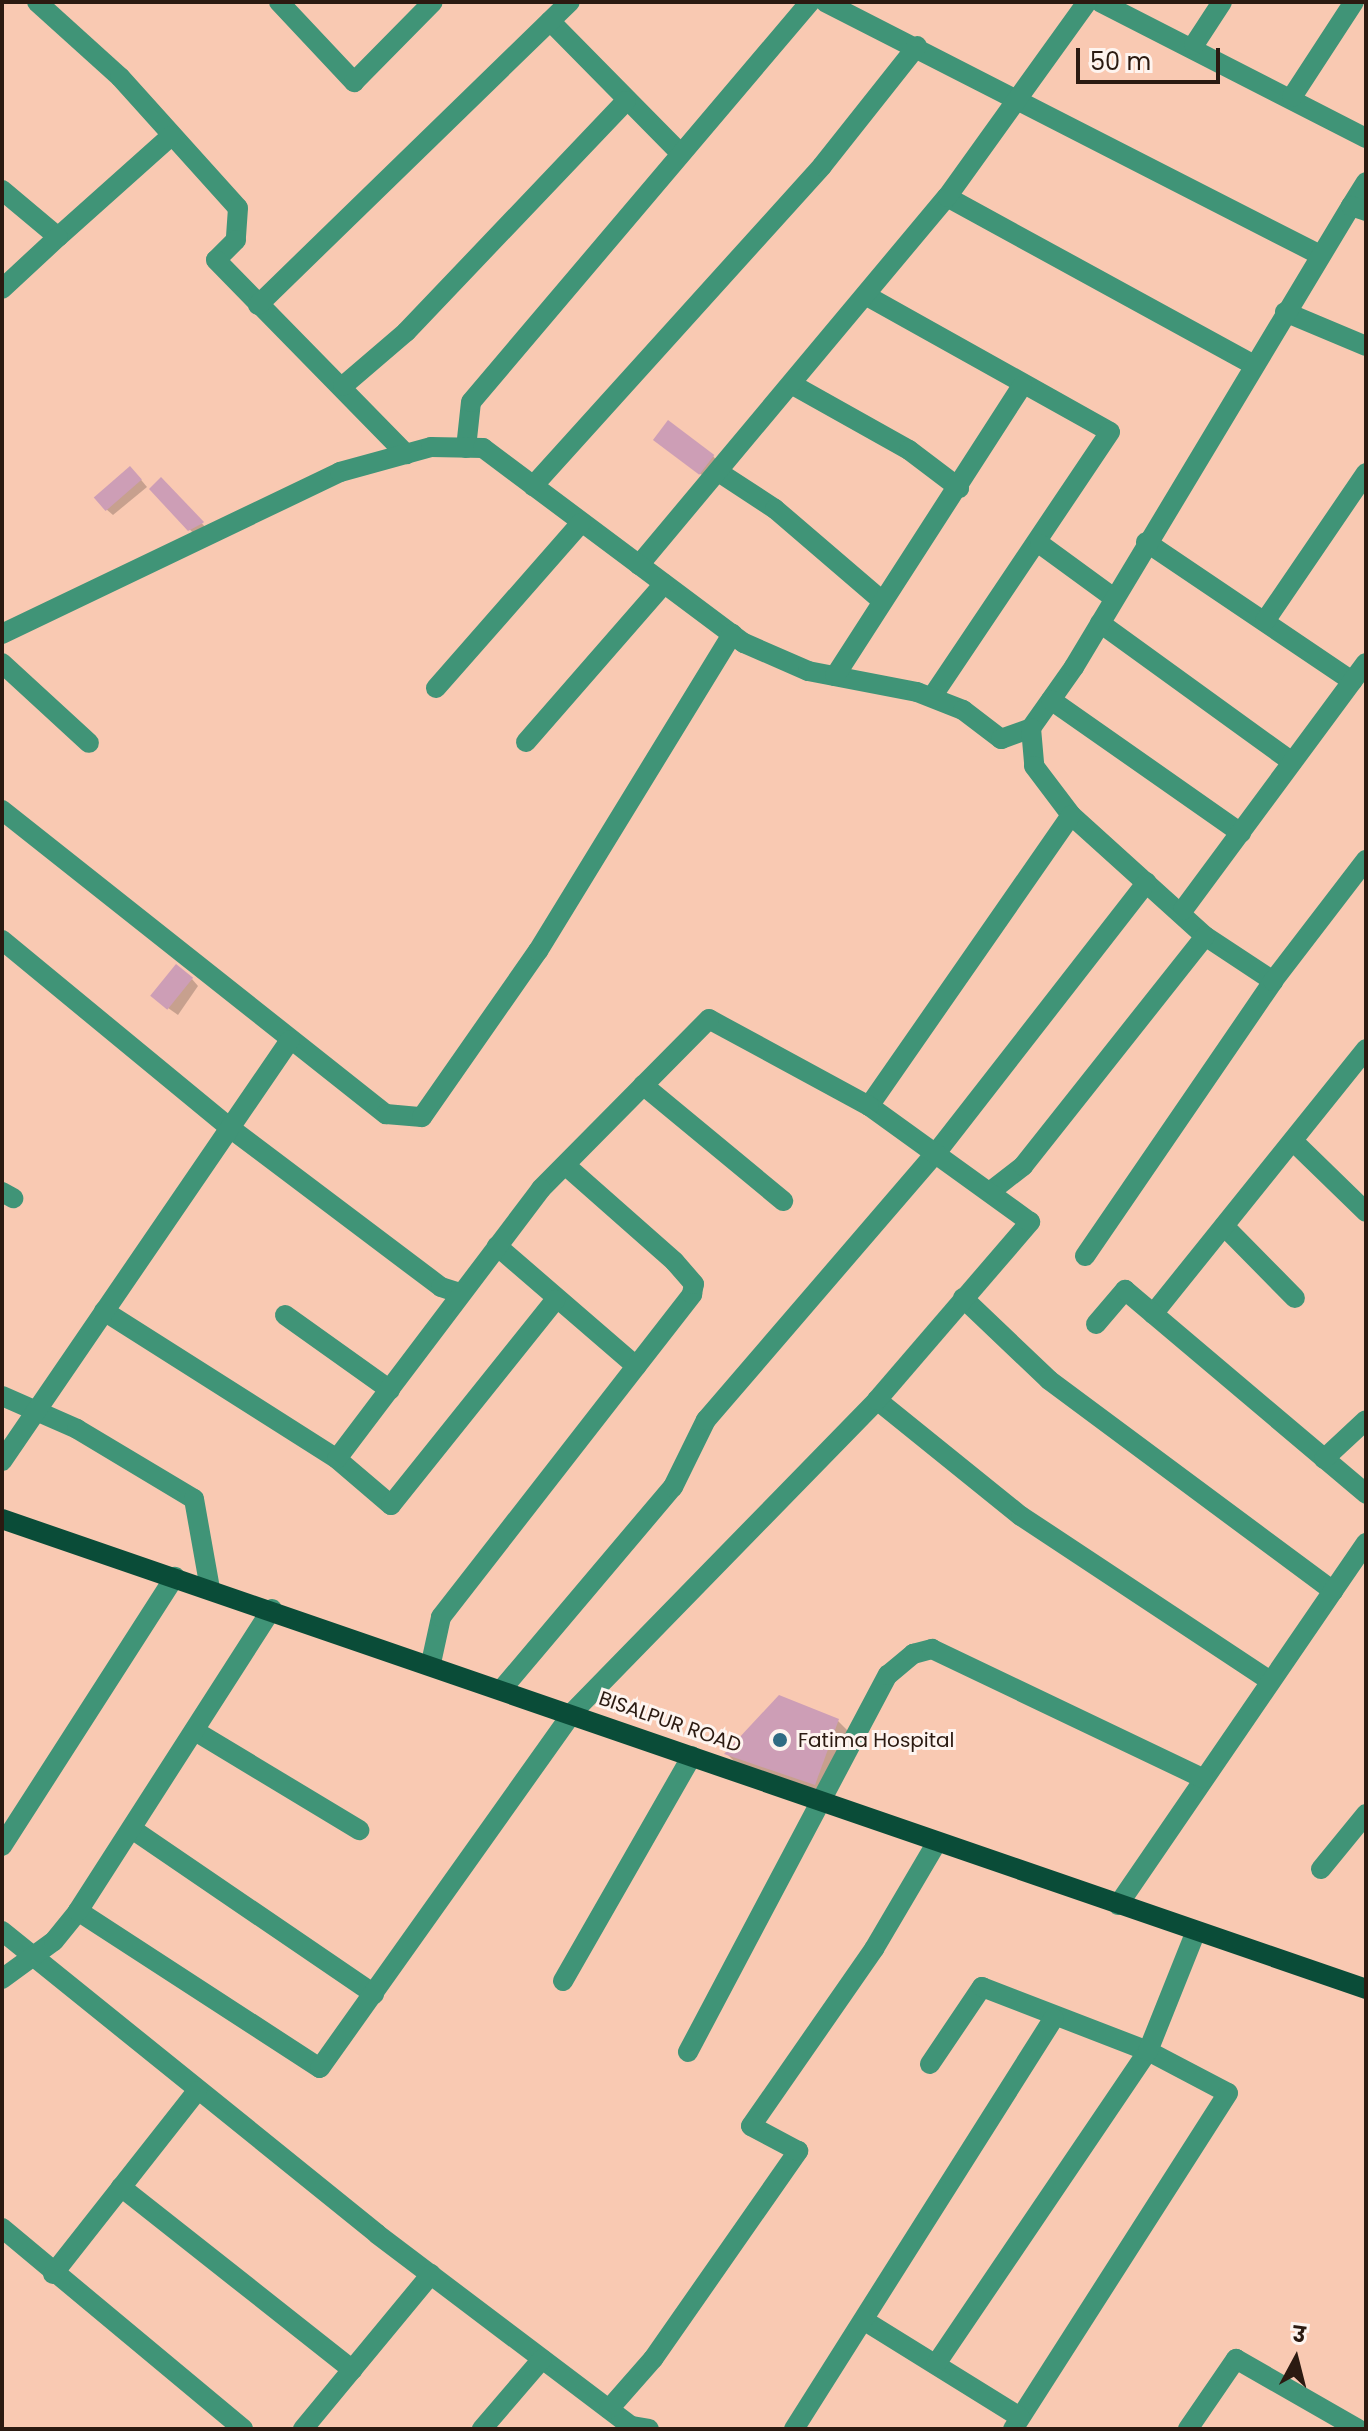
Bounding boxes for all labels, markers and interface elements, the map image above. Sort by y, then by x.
scale bar [1080,32,1224,82]
text: 50 m [1090,45,1151,78]
street label: BISALPUR ROAD [596,1686,744,1758]
place label: Fatima Hospital [798,1728,954,1752]
marker: Fatima Hospital [769,1729,791,1751]
north arrow [1256,2319,1336,2399]
text: उ [1291,2319,1307,2351]

